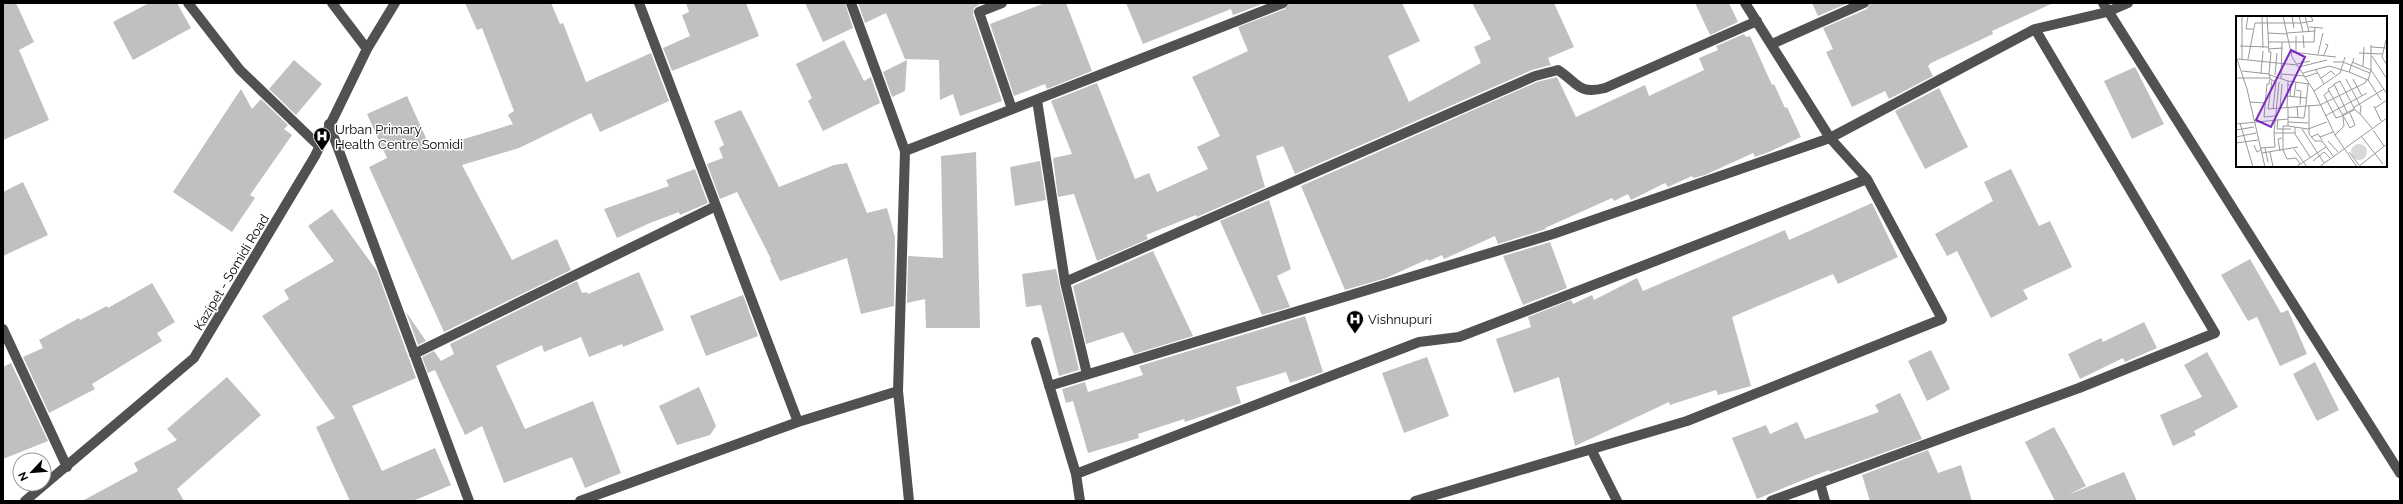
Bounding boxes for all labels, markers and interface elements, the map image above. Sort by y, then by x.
inset map [2236,16,2387,167]
place label: Urban Primary Health Centre Somidi [335,122,463,152]
hospital icon: Urban Primary Health Centre Somidi [312,126,332,151]
street label: Kazipet - Somidi Road [191,212,272,333]
hospital icon: Vishnupuri [1345,309,1365,334]
place label: Vishnupuri [1368,312,1432,327]
north arrow [12,452,52,492]
text: N [16,470,31,483]

